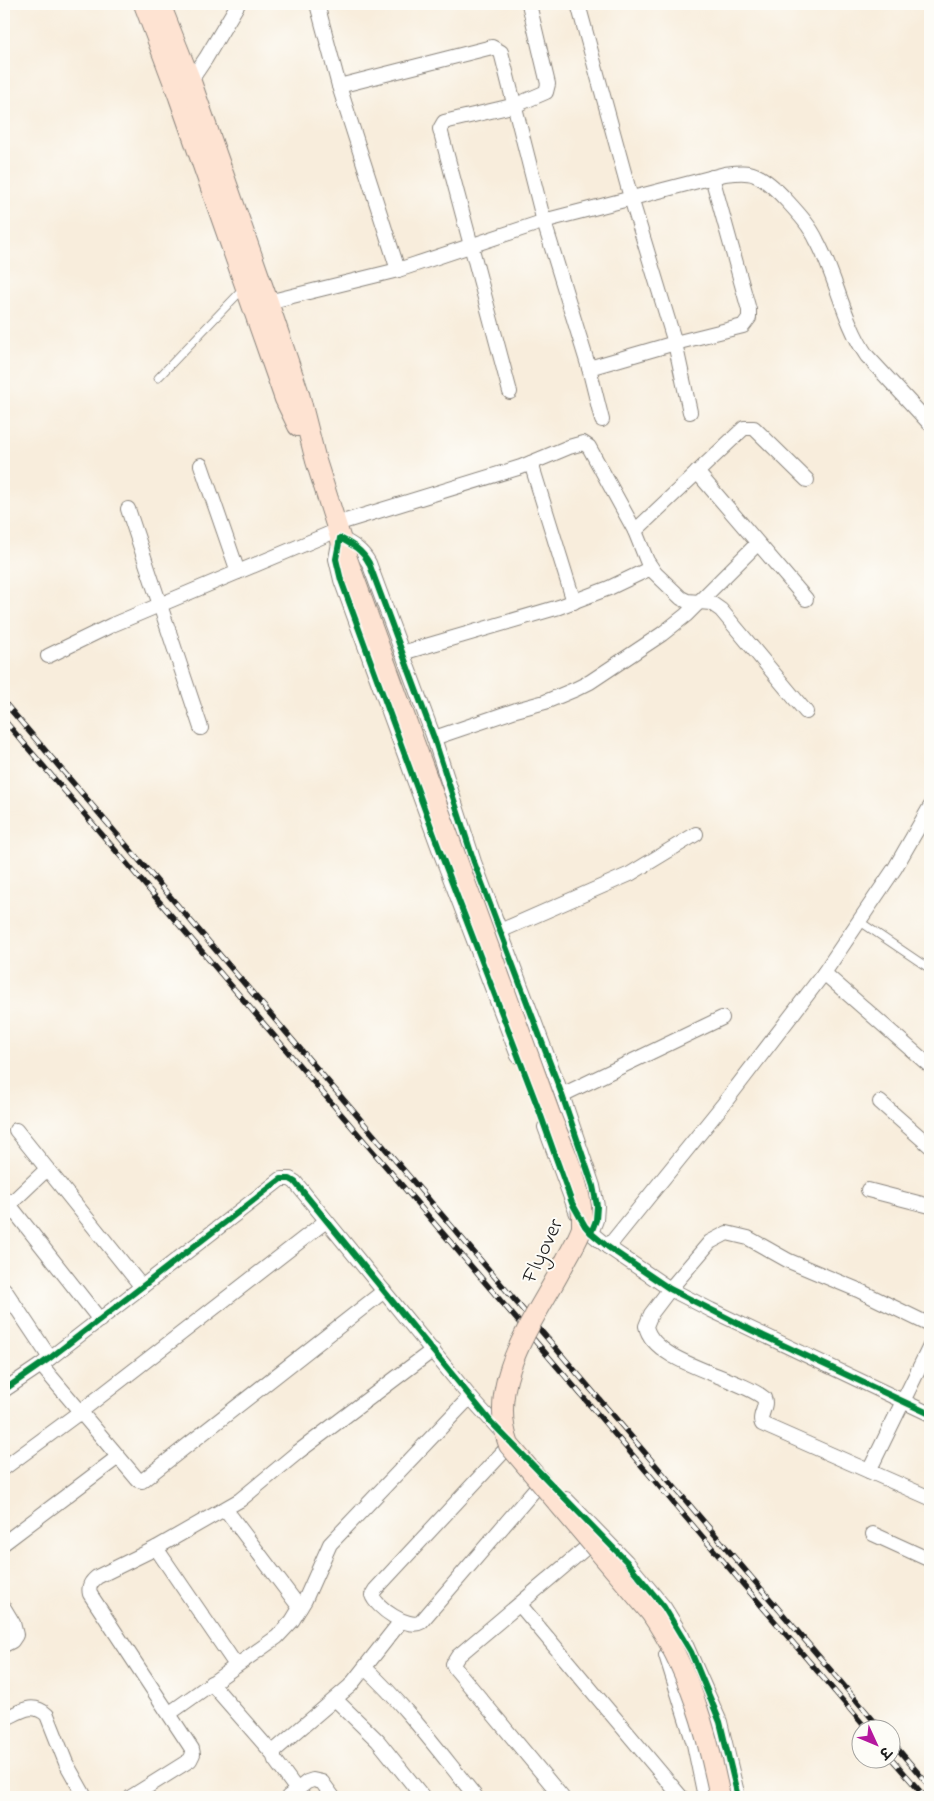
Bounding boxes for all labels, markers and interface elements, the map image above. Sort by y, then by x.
street label: Flyover [514,1213,574,1290]
north arrow [852,1718,902,1768]
text: उ [872,1740,896,1764]

